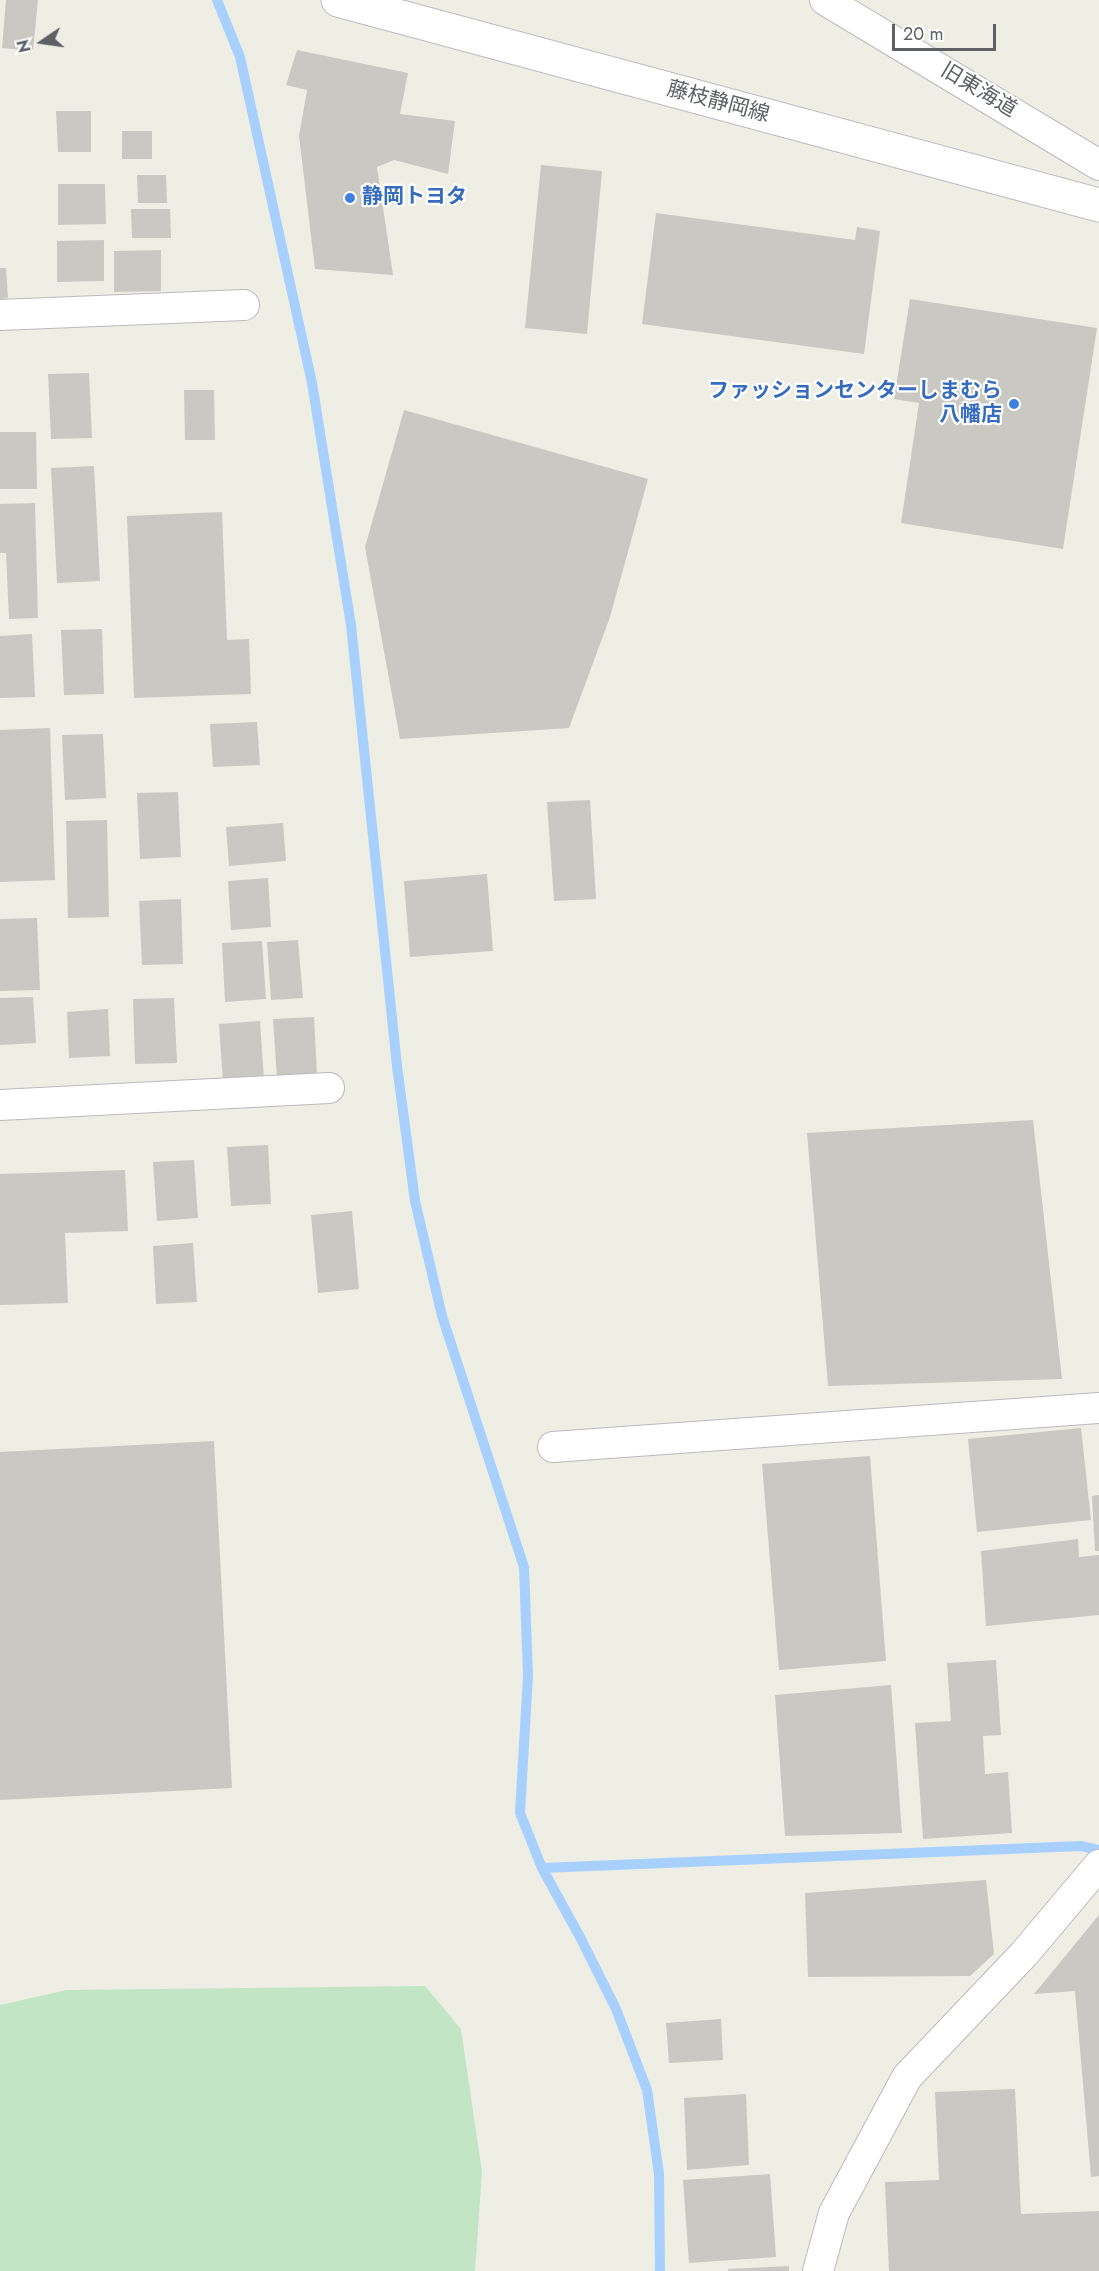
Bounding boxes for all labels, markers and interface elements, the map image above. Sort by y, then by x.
north arrow [12,12,72,72]
scale bar [895,12,998,50]
text: 20 m [903,21,943,47]
text: N [11,37,37,55]
street label: 旧東海道 [936,59,1020,123]
street label: 藤枝静岡線 [664,77,772,129]
place label: 静岡トヨタ [362,185,467,211]
marker: 静岡トヨタ [343,191,357,205]
place label: ファッションセンターしまむら 八幡店 [708,379,1002,429]
marker: ファッションセンターしまむら 八幡店 [1007,397,1021,411]

